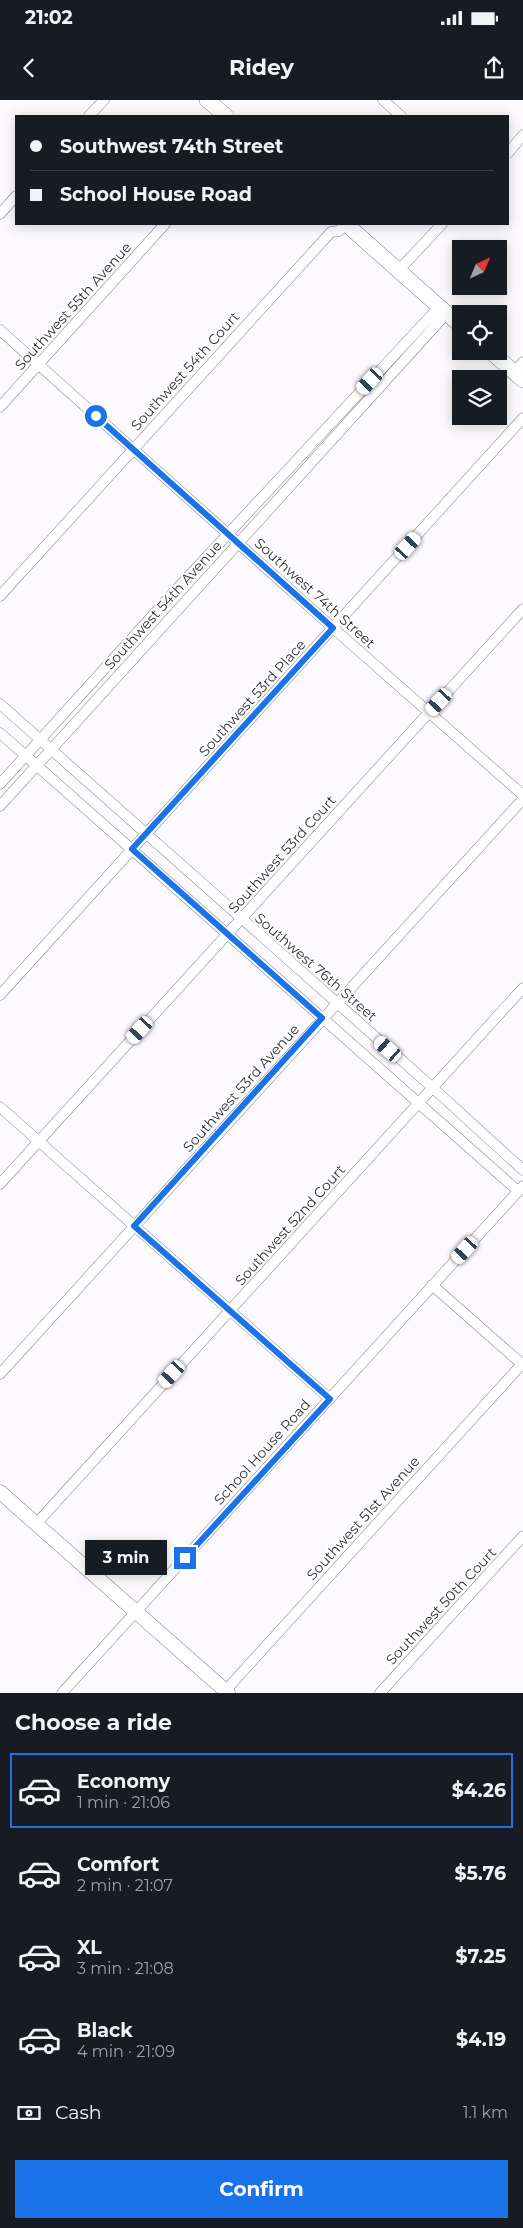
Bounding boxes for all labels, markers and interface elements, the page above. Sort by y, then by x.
text: 21:02 [25,6,73,29]
icon: back [15,54,43,82]
text: Ridey [229,54,294,81]
icon: share [480,54,508,82]
text: Southwest 74th Street [60,135,283,158]
text: School House Road [60,183,252,206]
street label: Southwest 55th Avenue [11,238,135,374]
north arrow [452,240,508,295]
map controls [452,240,507,425]
button: locate [452,305,507,360]
street label: Southwest 54th Court [127,308,243,434]
car [354,365,385,397]
button: layers [452,370,507,425]
route start [85,405,107,427]
car [392,530,423,562]
street label: Southwest 74th Street [251,534,379,652]
street label: Southwest 54th Avenue [100,537,226,673]
street label: Southwest 53rd Place [195,636,309,760]
car [423,686,454,718]
street label: Southwest 53rd Court [224,791,340,917]
street label: Southwest 76th Street [251,909,381,1025]
car [124,1014,155,1046]
street label: Southwest 53rd Avenue [179,1020,303,1156]
car [371,1033,404,1065]
street label: Southwest 52nd Court [231,1161,349,1289]
car [449,1234,480,1266]
car [156,1358,187,1390]
street label: School House Road [210,1395,314,1509]
street label: Southwest 51st Avenue [303,1452,423,1584]
callout: 3 min [85,1540,168,1576]
street label: Southwest 50th Court [382,1543,500,1668]
route end [174,1547,196,1569]
text: 3 min [103,1548,149,1567]
text: Choose a ride [15,1709,172,1736]
icon: car [17,1768,62,1813]
text: Economy [77,1770,170,1793]
text: $4.26 [452,1779,506,1802]
text: 1 min · 21:06 [77,1793,170,1812]
icon: car [17,1851,62,1896]
text: Comfort [77,1853,159,1876]
text: $5.76 [454,1862,506,1885]
text: 2 min · 21:07 [77,1876,173,1895]
icon: car [17,1934,62,1979]
text: XL [77,1936,102,1959]
text: $7.25 [456,1945,506,1968]
text: 3 min · 21:08 [77,1959,174,1978]
icon: car [17,2017,62,2062]
text: Black [77,2019,133,2042]
text: $4.19 [456,2028,506,2051]
text: 4 min · 21:09 [77,2042,175,2061]
icon: cash [15,2099,43,2127]
text: Cash [55,2101,102,2124]
text: 1.1 km [463,2103,508,2122]
button: Confirm [15,2160,508,2218]

